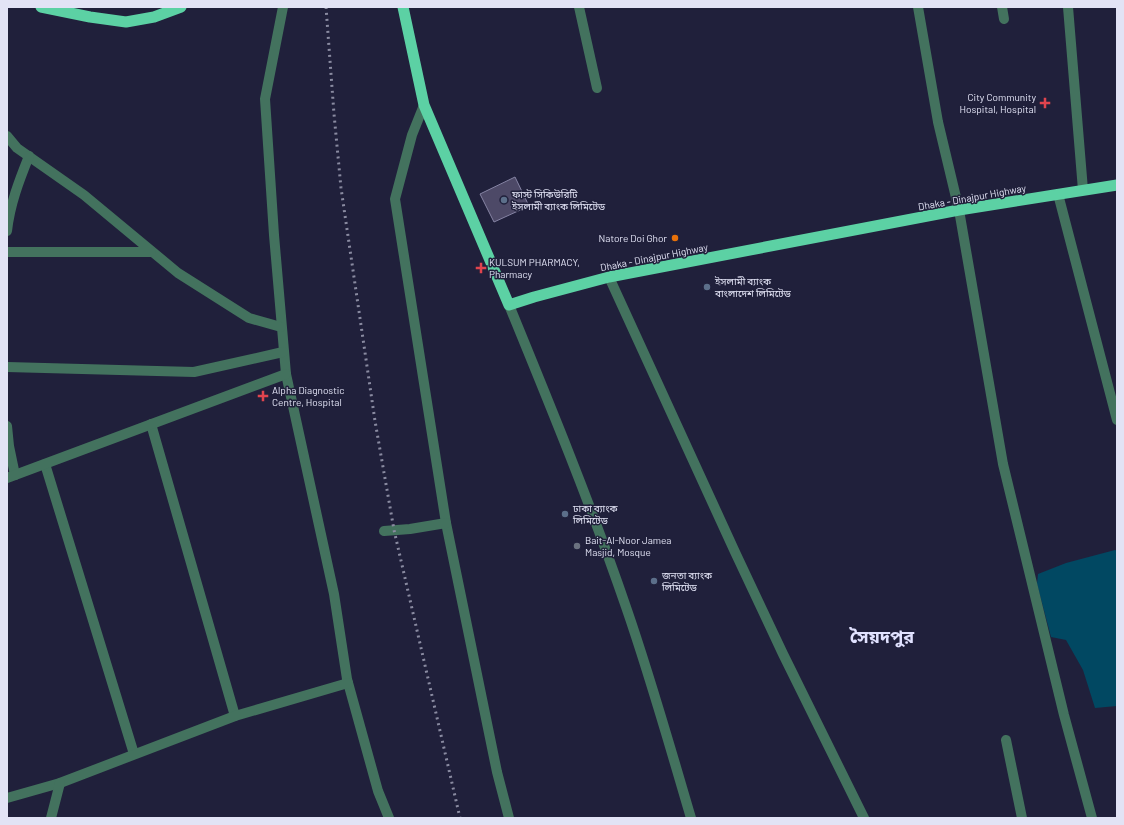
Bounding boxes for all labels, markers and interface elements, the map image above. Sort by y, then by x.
place label: City Community Hospital, Hospital [960,91,1036,115]
marker: City Community Hospital, Hospital [1039,97,1051,109]
street label: Dhaka - Dinajpur Highway [917,182,1027,212]
place label: ফাস্ট সিকিউরিটি ইসলামী ব্যাংক লিমিটেড [511,188,606,212]
marker: ফাস্ট সিকিউরিটি ইসলামী ব্যাংক লিমিটেড [499,195,509,205]
place label: Natore Doi Ghor [599,232,667,244]
marker: Natore Doi Ghor [670,233,680,243]
street label: Dhaka - Dinajpur Highway [599,241,709,273]
place label: KULSUM PHARMACY, Pharmacy [489,256,580,280]
marker: KULSUM PHARMACY, Pharmacy [476,263,486,273]
place label: ইসলামী ব্যাংক বাংলাদেশ লিমিটেড [714,275,792,299]
marker: ইসলামী ব্যাংক বাংলাদেশ লিমিটেড [702,282,712,292]
place label: Alpha Diagnostic Centre, Hospital [272,384,345,408]
marker: Alpha Diagnostic Centre, Hospital [257,390,269,402]
place label: ঢাকা ব্যাংক লিমিটেড [572,502,619,526]
marker: ঢাকা ব্যাংক লিমিটেড [560,509,570,519]
place label: Bait-Al-Noor Jamea Masjid, Mosque [585,534,671,558]
marker: Bait-Al-Noor Jamea Masjid, Mosque [572,541,582,551]
place label: জনতা ব্যাংক লিমিটেড [661,569,713,593]
marker: জনতা ব্যাংক লিমিটেড [649,576,659,586]
district label: সৈয়দপুর [849,625,915,648]

